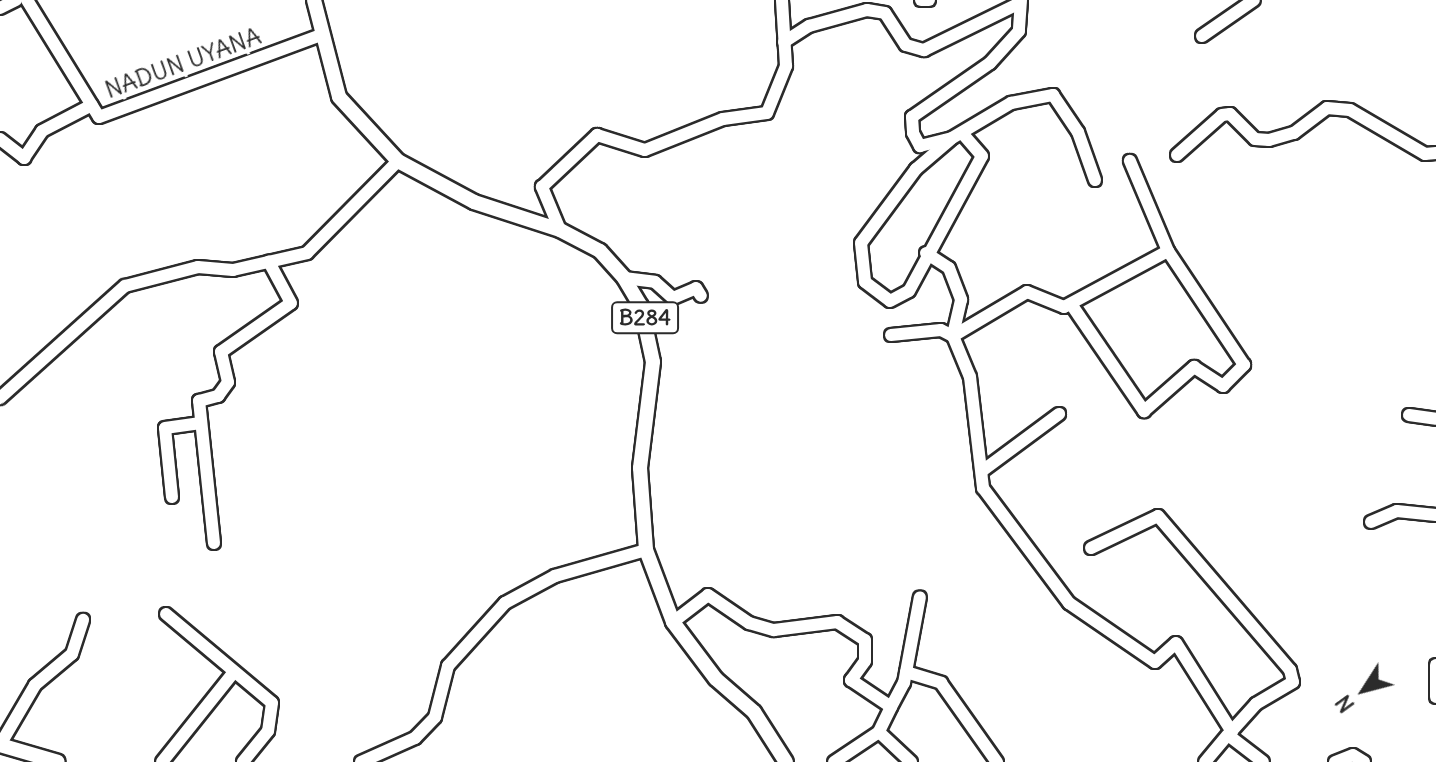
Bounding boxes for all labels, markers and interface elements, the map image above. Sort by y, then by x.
street label: NADUN UYANA [101,21,265,105]
road number: B284 [611,300,679,336]
north arrow [1324,650,1404,730]
text: N [1329,690,1360,718]

